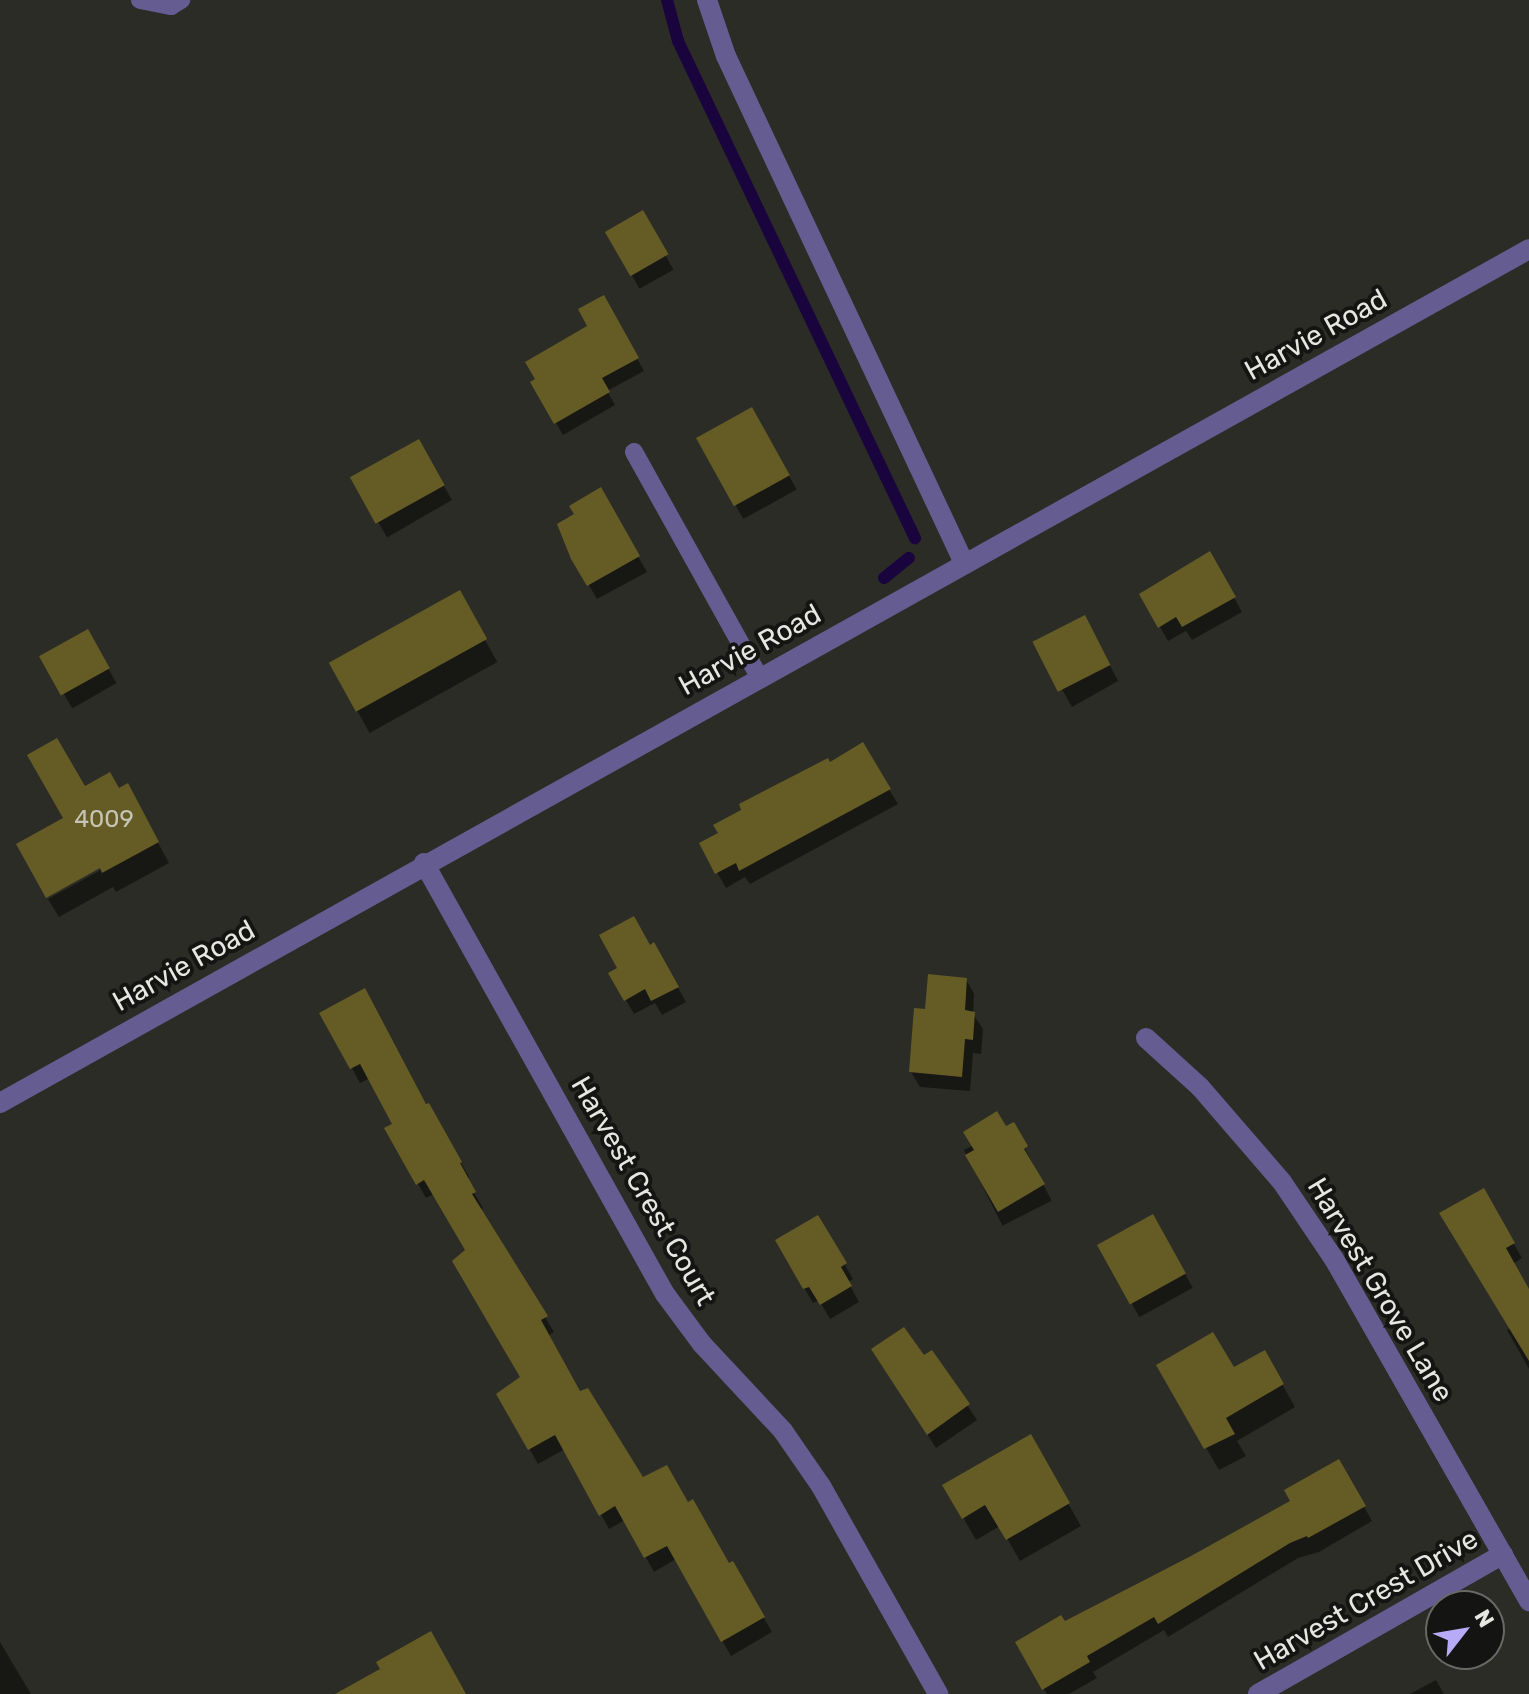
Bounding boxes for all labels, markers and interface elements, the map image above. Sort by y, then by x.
street label: Harvie Road [1239,282,1393,388]
street label: Harvie Road [673,597,827,703]
house number: 4009 [74,806,134,834]
street label: Harvie Road [107,913,261,1019]
street label: Harvest Crest Court [564,1071,722,1311]
street label: Harvest Grove Lane [1300,1172,1460,1408]
street label: Harvest Crest Drive [1248,1522,1484,1678]
north arrow [1425,1590,1505,1670]
text: N [1469,1605,1500,1632]

